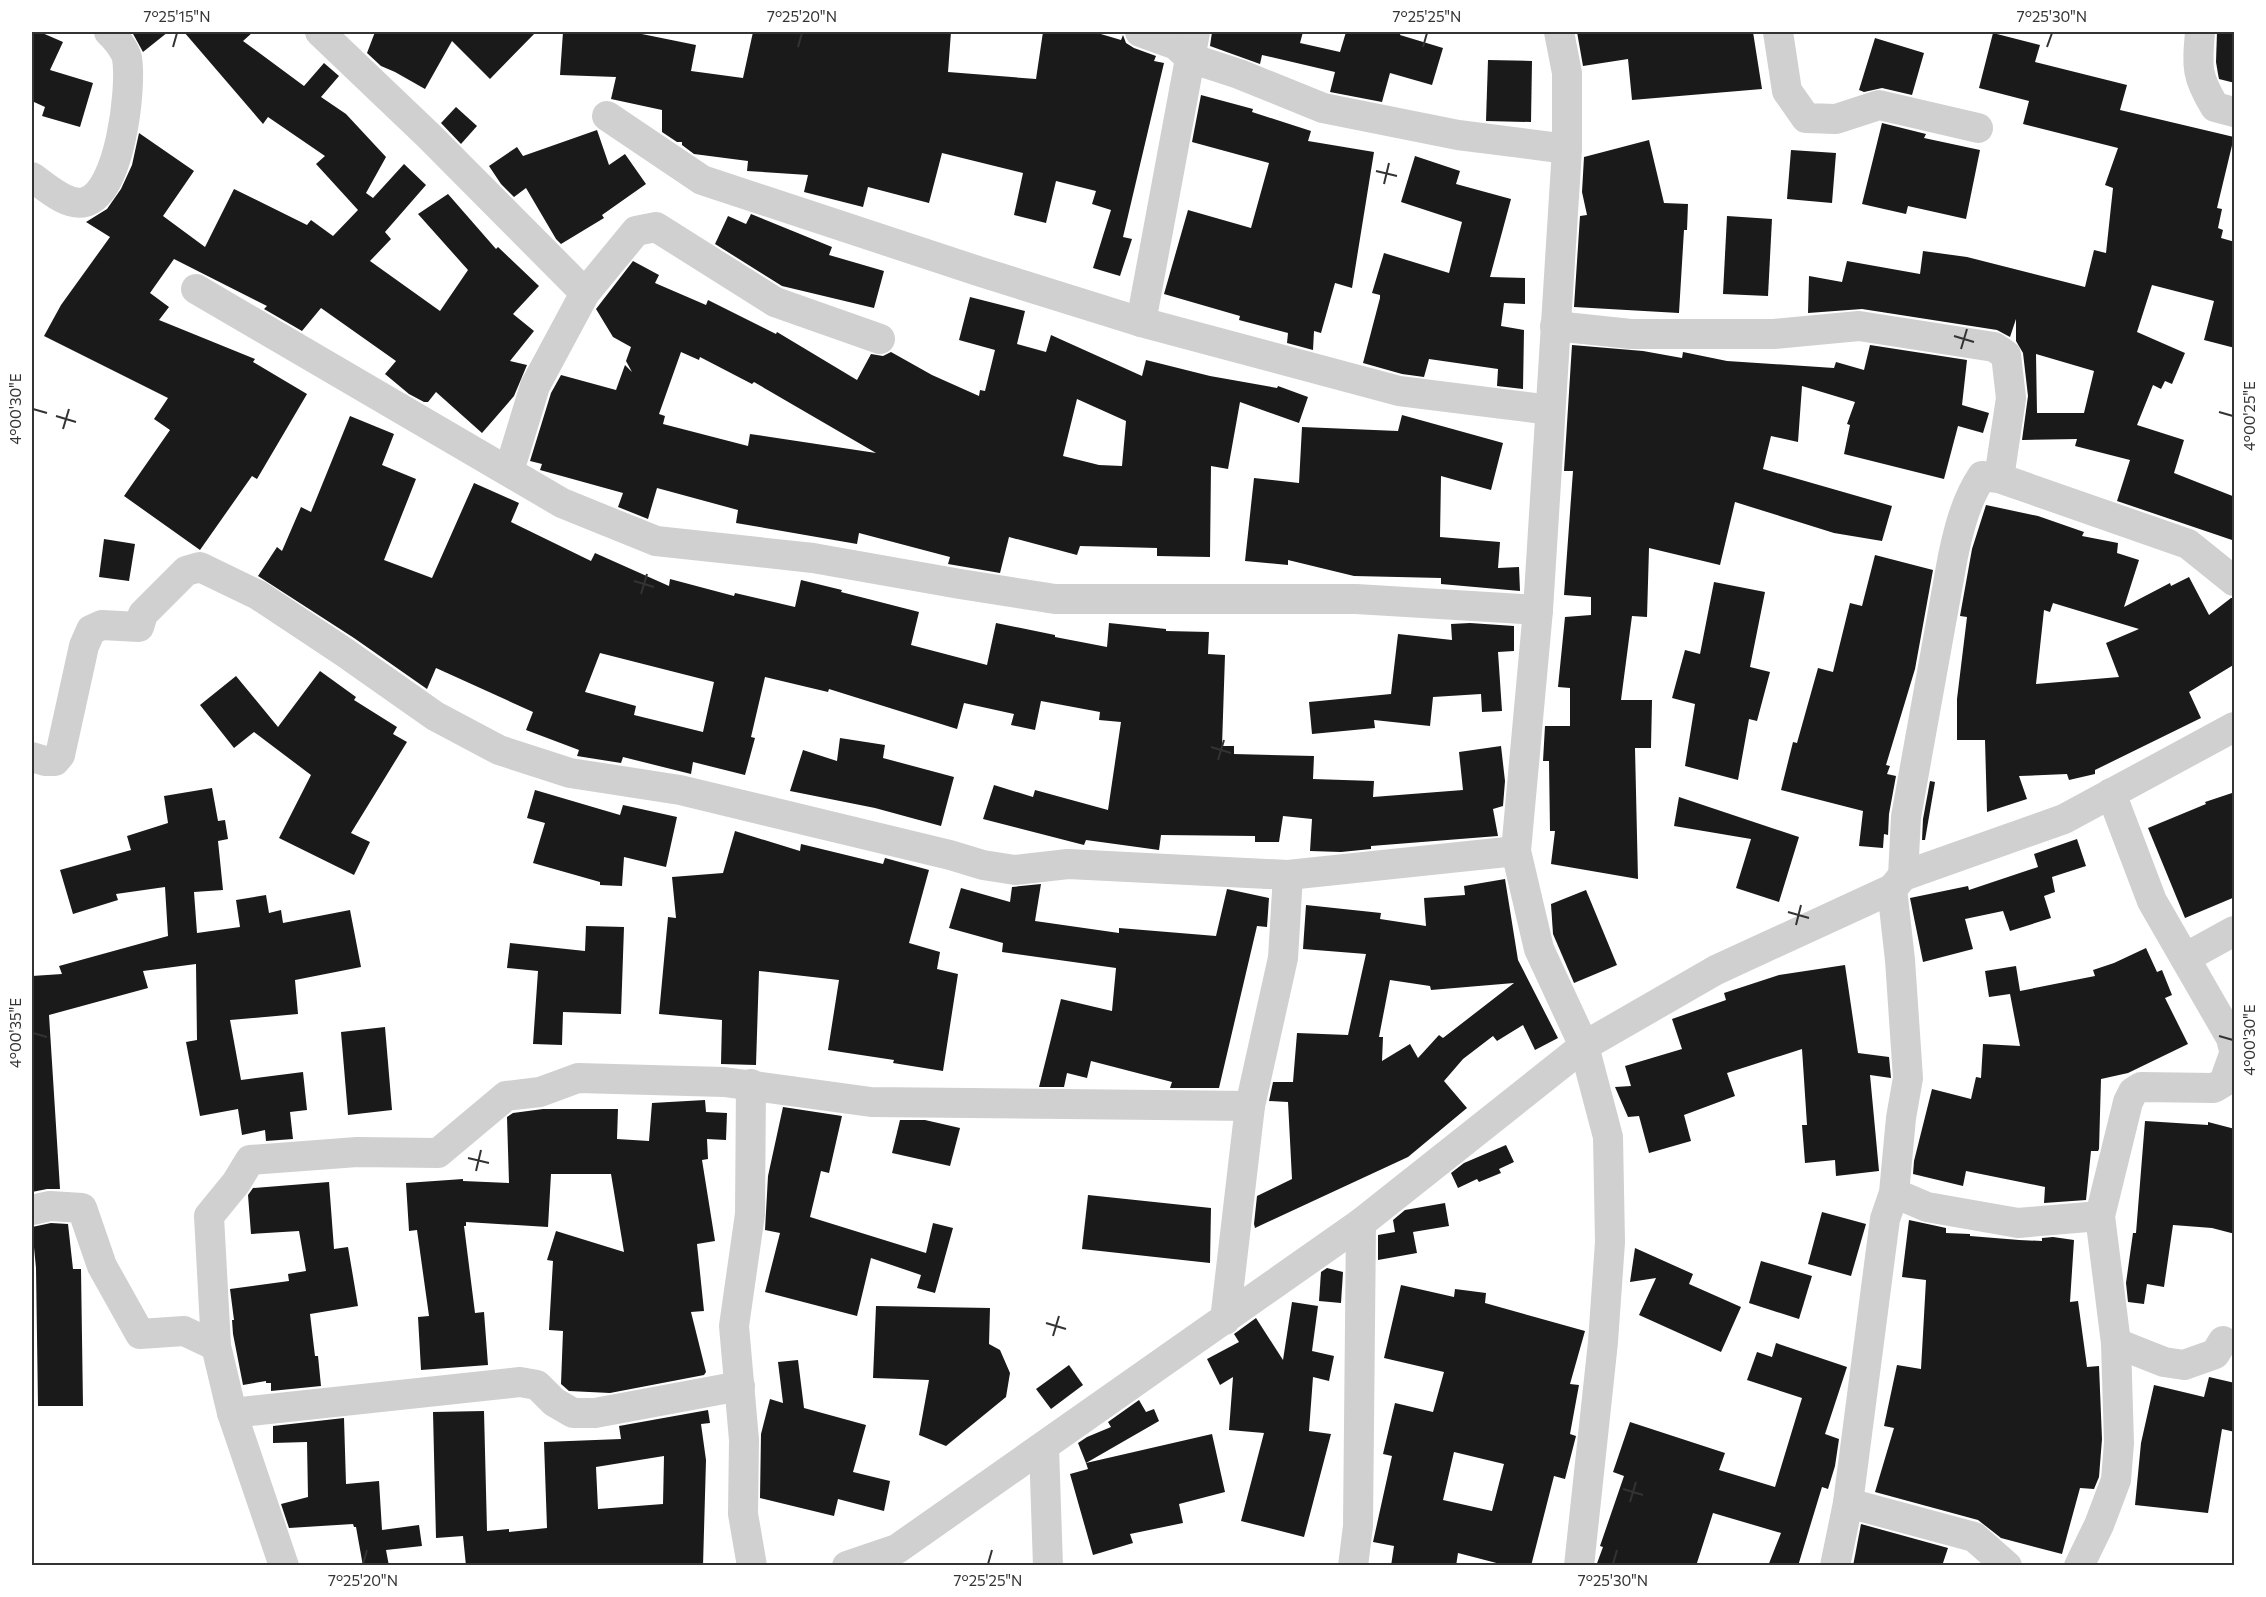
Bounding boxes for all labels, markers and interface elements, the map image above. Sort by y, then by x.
text: 7°25'15"N [144,7,210,25]
text: 7°25'20"N [767,7,837,25]
text: 7°25'25"N [1393,7,1461,25]
text: 7°25'30"N [2017,7,2087,25]
text: 4°00'30"E [6,373,24,445]
text: 4°00'25"E [2240,381,2258,451]
text: 4°00'35"E [6,998,24,1068]
text: 4°00'30"E [2240,1004,2258,1076]
text: 7°25'20"N [328,1571,398,1589]
text: 7°25'25"N [954,1571,1022,1589]
text: 7°25'30"N [1578,1571,1648,1589]

